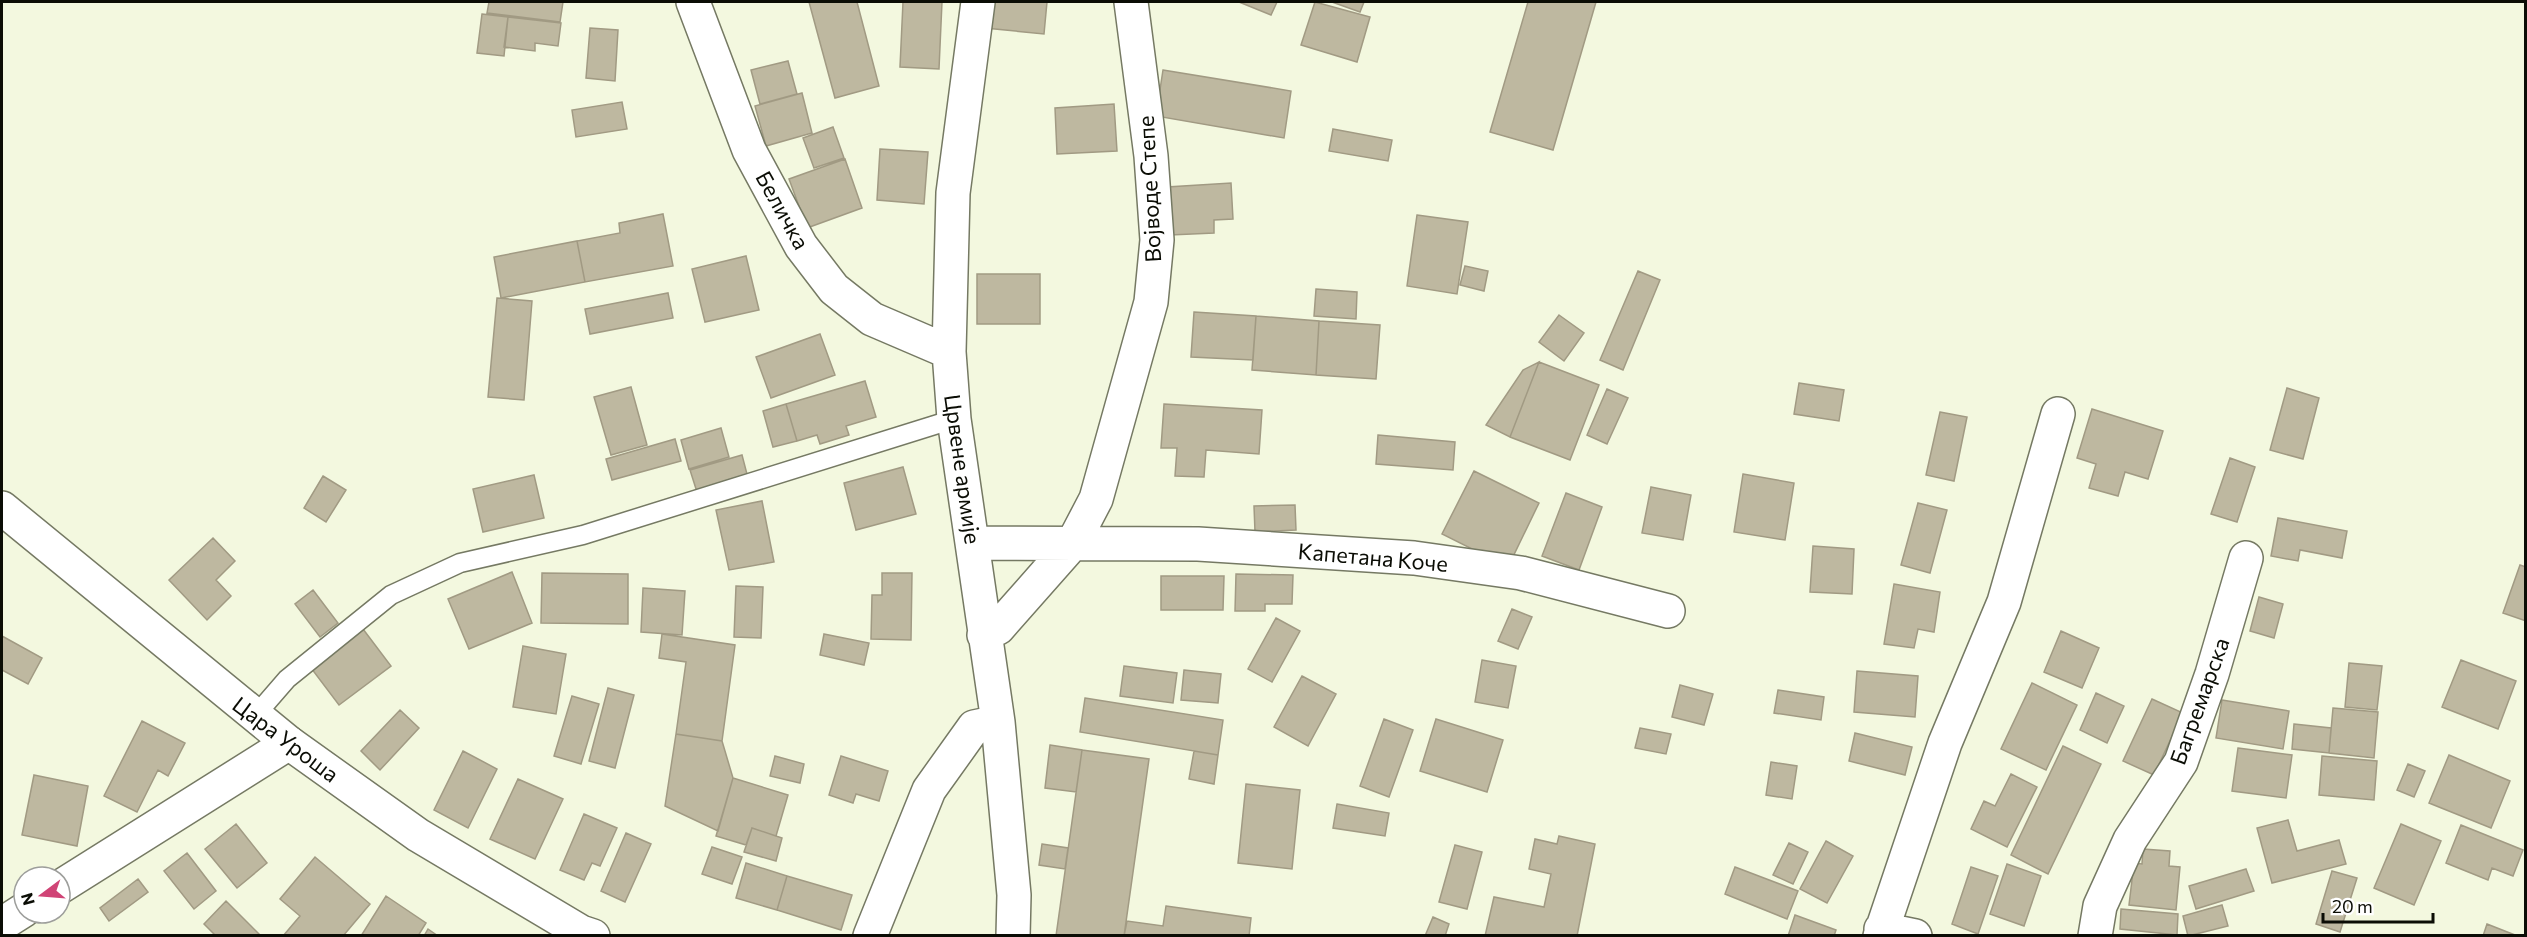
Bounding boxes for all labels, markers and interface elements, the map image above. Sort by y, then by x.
street label: Војводе Степе [1132,115,1166,263]
street label: Беличка [750,166,816,254]
street label: Црвене армије [939,392,987,546]
street label: Капетана Коче [1297,537,1449,577]
street label: Багремарска [2164,634,2234,768]
street label: Цара Уроша [228,690,344,788]
north arrow [12,865,72,925]
scale bar [2323,886,2432,924]
text: N [16,891,38,908]
text: 20 m [2332,895,2373,917]

